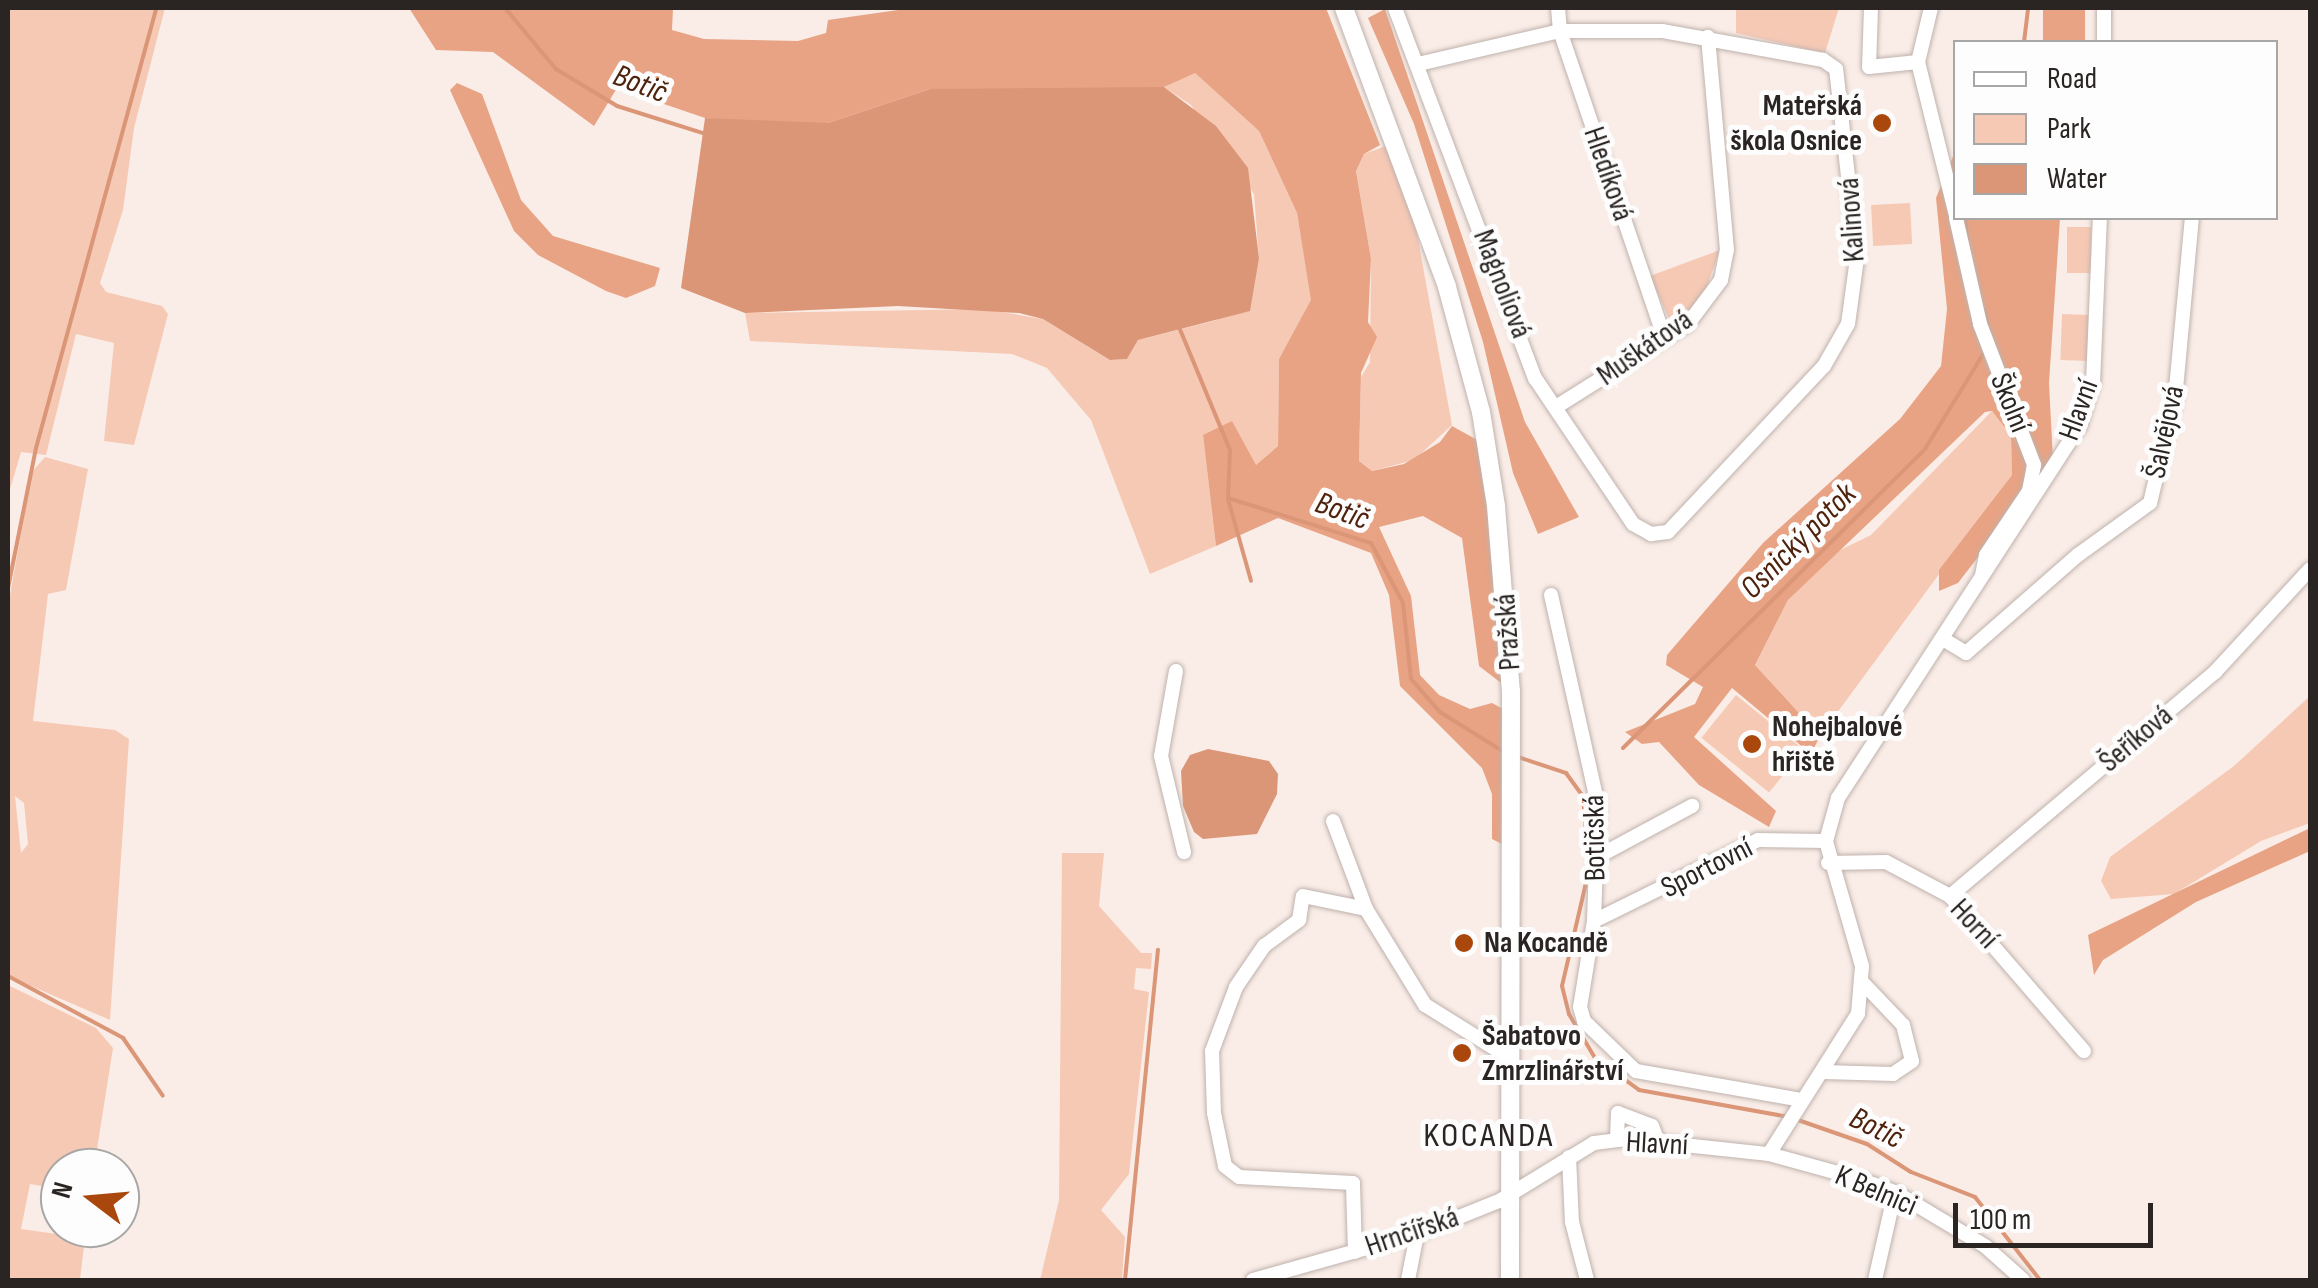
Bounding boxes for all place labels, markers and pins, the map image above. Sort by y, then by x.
place label: Mateřská škola Osnice [1730,88,1862,158]
marker: Mateřská škola Osnice [1871,112,1893,134]
place label: Nohejbalové hřiště [1772,709,1903,780]
marker: Nohejbalové hřiště [1741,733,1763,755]
place label: Na Kocandě [1484,925,1608,961]
marker: Na Kocandě [1453,932,1475,954]
place label: Šabatovo Zmrzlinářství [1482,1018,1623,1088]
marker: Šabatovo Zmrzlinářství [1451,1042,1473,1064]

